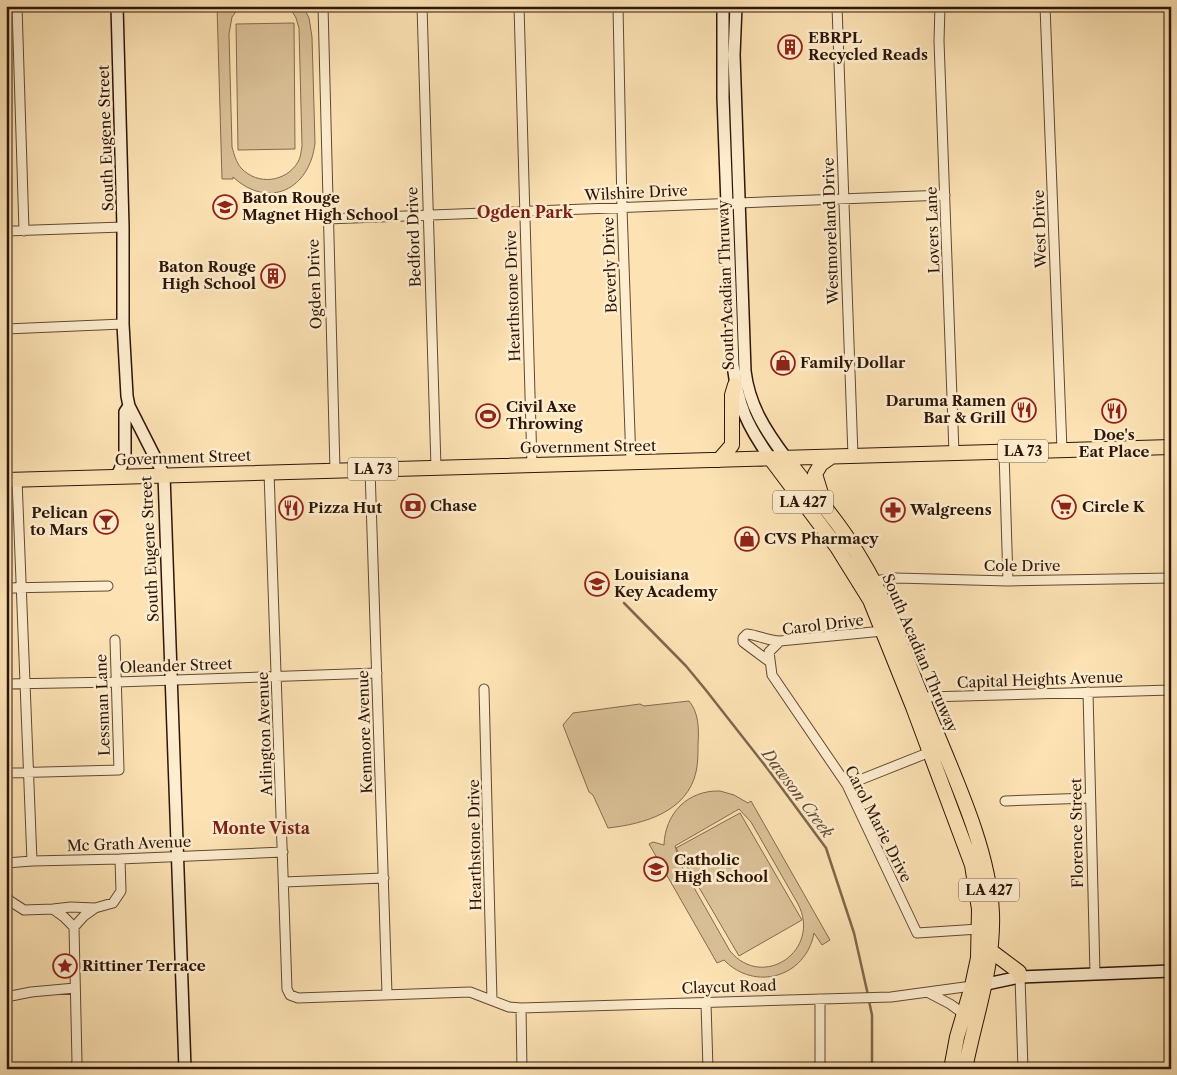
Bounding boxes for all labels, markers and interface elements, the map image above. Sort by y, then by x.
place label: EBRPL Recycled Reads [808,28,928,64]
building icon: EBRPL Recycled Reads [777,34,803,60]
street label: South Eugene Street [93,64,118,211]
street label: Westmoreland Drive [818,157,843,306]
street label: Wilshire Drive [583,180,688,205]
street label: Bedford Drive [402,186,425,288]
street label: Lovers Lane [921,186,944,274]
place label: Baton Rouge Magnet High School [242,188,398,224]
street label: West Drive [1029,190,1050,269]
school or university icon: Baton Rouge Magnet High School [212,194,238,220]
street label: South Acadian Thruway [713,199,738,371]
district label: Ogden Park [477,202,574,222]
street label: Beverly Drive [598,217,621,313]
street label: Hearthstone Drive [501,230,524,362]
street label: Ogden Drive [303,239,326,329]
place label: Baton Rouge High School [158,257,256,293]
building icon: Baton Rouge High School [260,263,286,289]
shop icon: Family Dollar [770,350,796,376]
place label: Family Dollar [800,353,906,372]
place label: Daruma Ramen Bar & Grill [885,391,1007,427]
place label: Civil Axe Throwing [506,397,583,433]
restaurant icon: Daruma Ramen Bar & Grill [1011,397,1037,423]
restaurant icon: Doe's Eat Place [1101,398,1127,424]
sports icon: Civil Axe Throwing [475,403,501,429]
place label: Doe's Eat Place [1079,425,1149,461]
street label: Government Street [520,436,657,457]
road number: LA 73 [998,440,1048,462]
street label: Government Street [115,446,252,469]
road number: LA 73 [348,458,398,480]
street label: South Eugene Street [136,475,163,623]
road number: LA 427 [773,491,833,514]
bank icon: Chase [400,493,426,519]
supermarket icon: Circle K [1051,494,1077,520]
restaurant icon: Pizza Hut [278,495,304,521]
place label: Chase [430,496,477,515]
pharmacy icon: Walgreens [880,497,906,523]
place label: Circle K [1082,497,1146,516]
place label: Pizza Hut [308,498,382,517]
place label: Walgreens [909,500,992,519]
place label: Pelican to Mars [30,503,89,539]
bar icon: Pelican to Mars [93,509,119,535]
shop icon: CVS Pharmacy [734,526,760,552]
place label: CVS Pharmacy [764,529,879,548]
street label: Cole Drive [984,556,1060,575]
place label: Louisiana Key Academy [614,565,718,601]
school or university icon: Louisiana Key Academy [584,571,610,597]
street label: South Acadian Thruway [878,571,963,736]
street label: Carol Drive [781,610,865,639]
street label: Lessman Lane [91,654,114,756]
street label: Oleander Street [119,654,233,677]
street label: Capital Heights Avenue [957,667,1123,692]
street label: Kenmore Avenue [353,670,376,794]
street label: Arlington Avenue [253,672,276,797]
water label: Dawson Creek [757,743,838,842]
street label: Carol Marie Drive [841,762,916,885]
street label: Florence Street [1066,777,1087,888]
street label: Hearthstone Drive [464,779,485,911]
district label: Monte Vista [212,818,311,838]
street label: Mc Grath Avenue [67,832,191,855]
place label: Catholic High School [674,850,768,886]
school or university icon: Catholic High School [643,856,669,882]
road number: LA 427 [959,878,1019,902]
place icon: Rittiner Terrace [52,953,78,979]
place label: Rittiner Terrace [82,956,206,975]
street label: Claycut Road [681,975,777,998]

